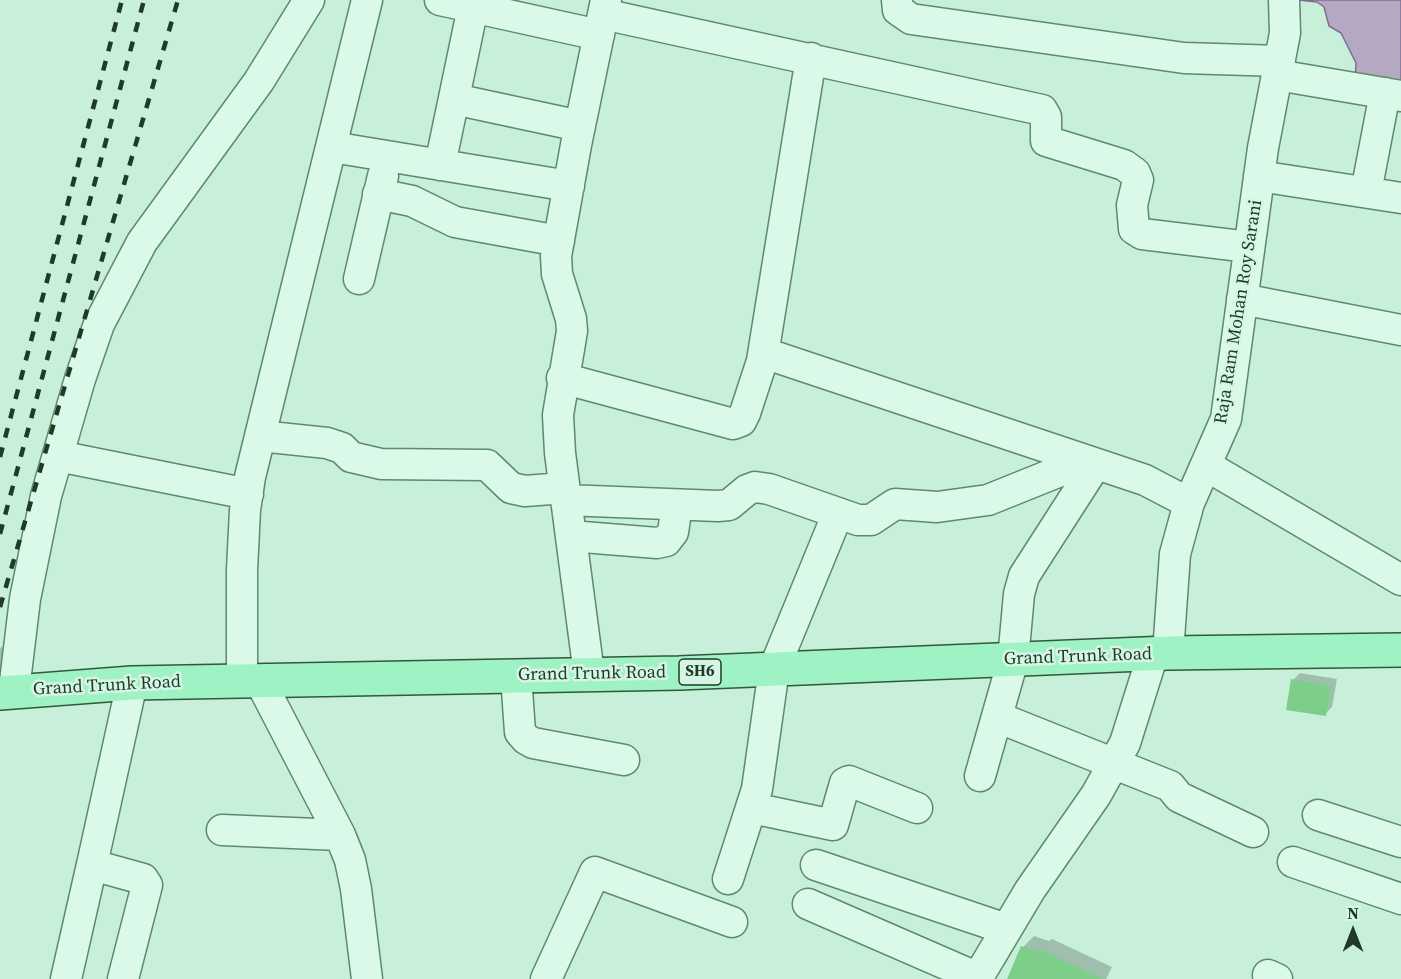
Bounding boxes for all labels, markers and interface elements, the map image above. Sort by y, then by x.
street label: Raja Ram Mohan Roy Sarani [1211,198,1267,426]
street label: Grand Trunk Road [1004,644,1152,670]
road number: SH6 [679,659,721,685]
street label: Grand Trunk Road [518,662,666,686]
street label: Grand Trunk Road [32,671,182,701]
north arrow [1323,901,1383,961]
text: N [1347,902,1359,924]

